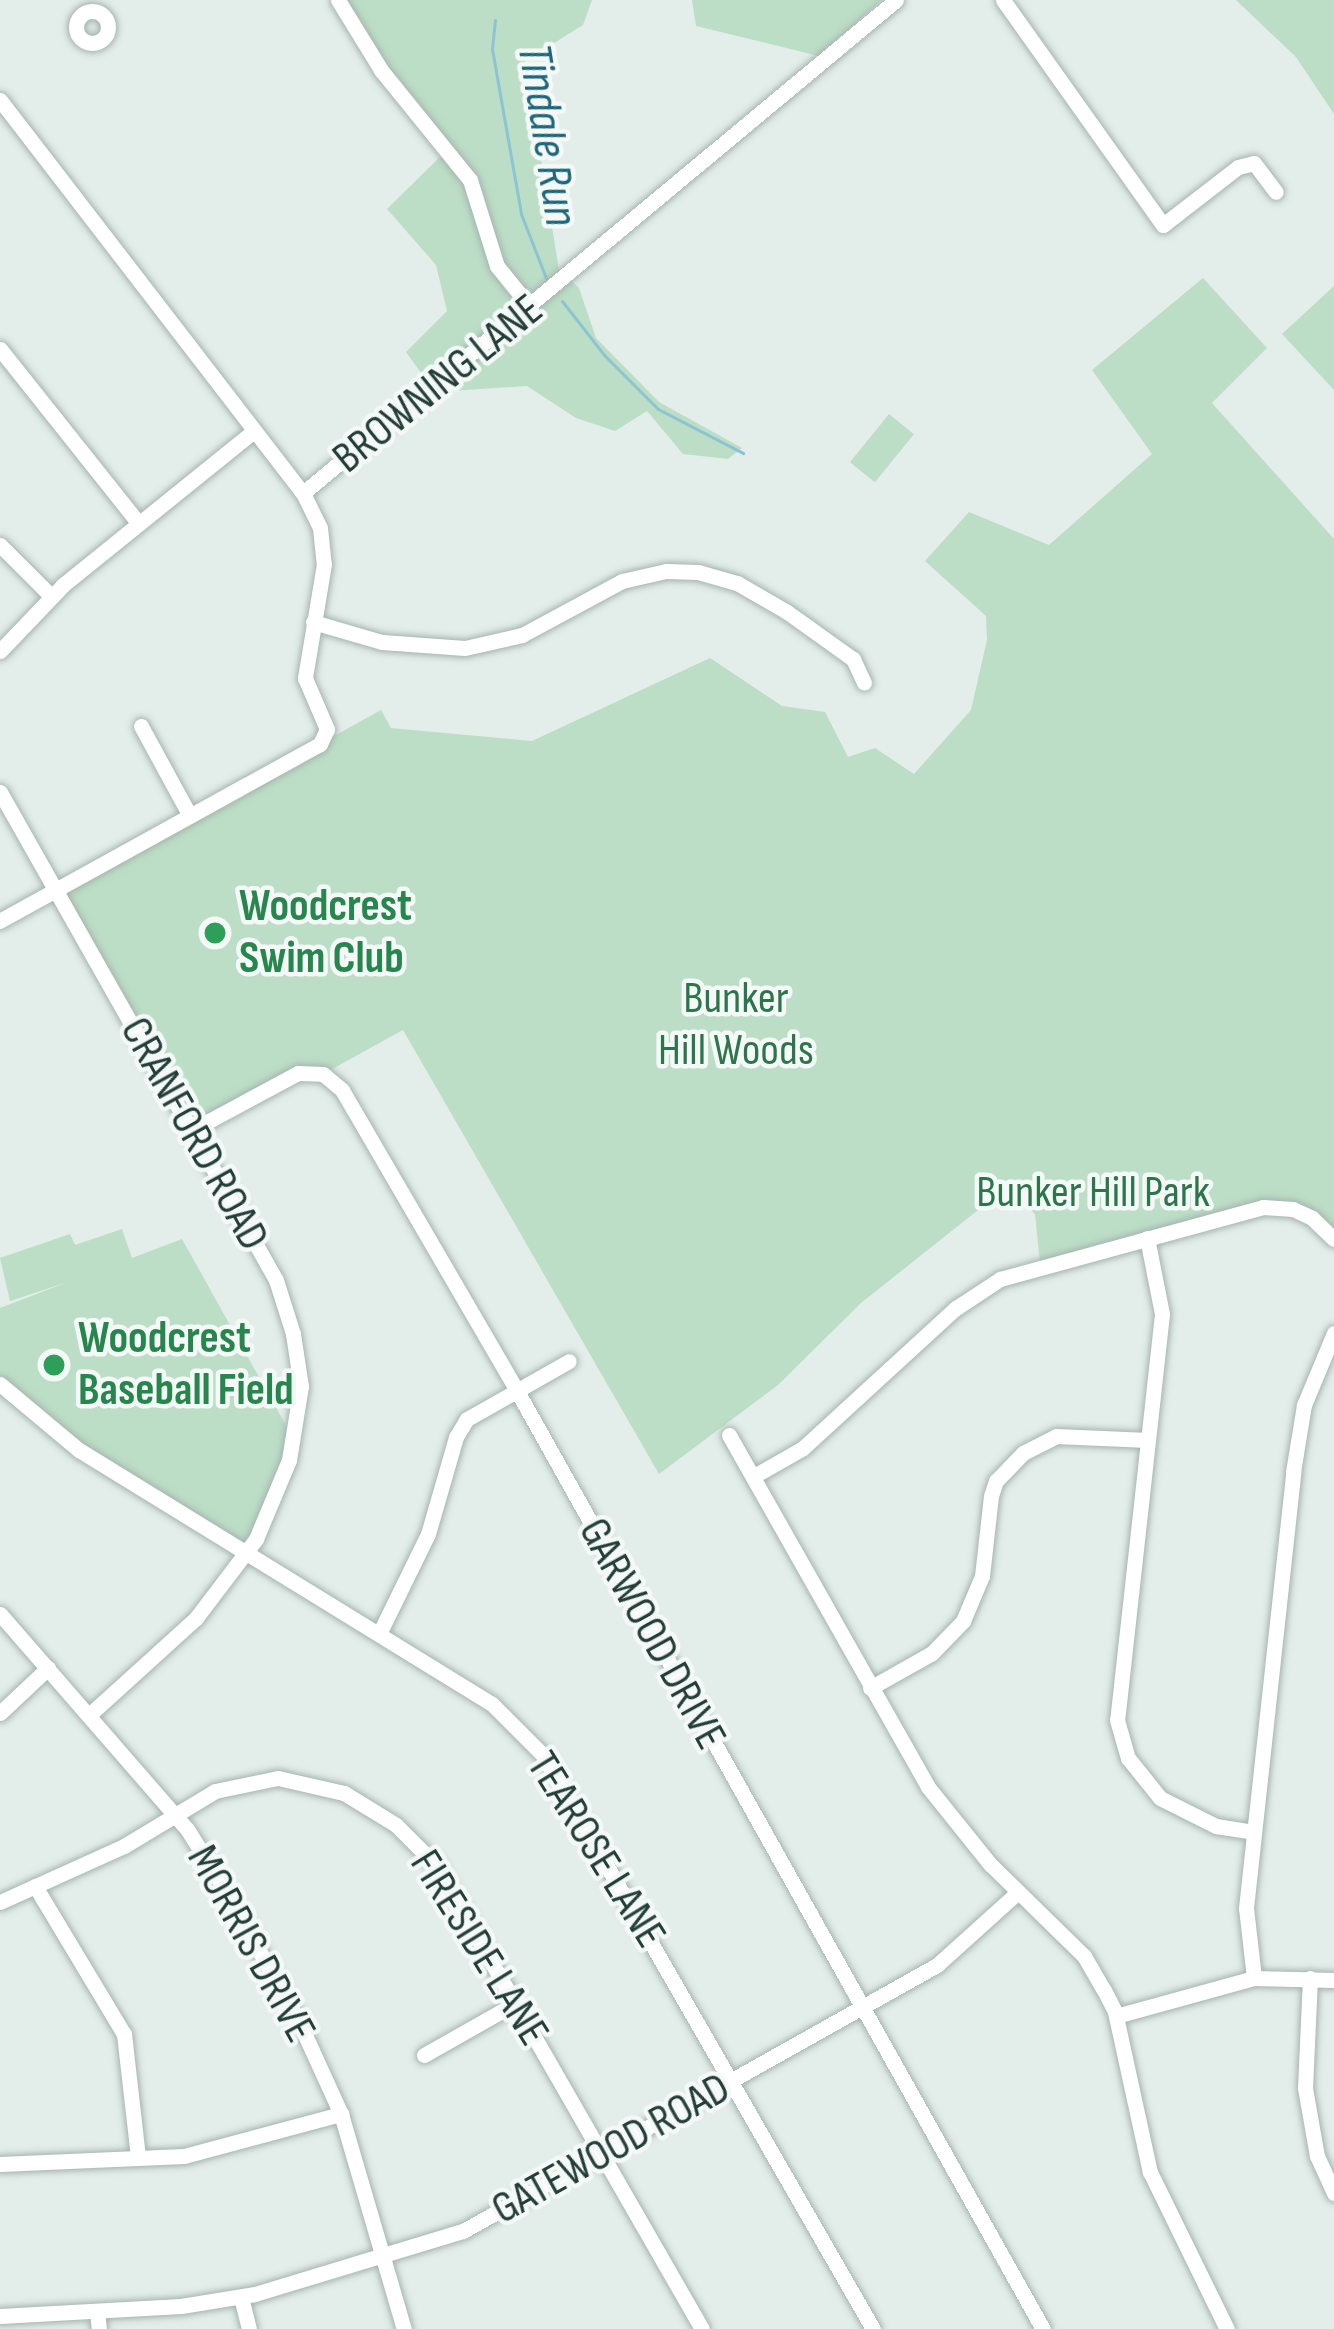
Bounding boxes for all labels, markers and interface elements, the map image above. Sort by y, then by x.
water label: Tindale Run [504,40,590,230]
street label: BROWNING LANE [322,283,554,485]
place label: Woodcrest Swim Club [239,880,412,986]
marker: Woodcrest Swim Club [202,920,228,946]
park label: Bunker Hill Woods [658,972,814,1078]
street label: CRANFORD ROAD [108,1008,280,1260]
park label: Bunker Hill Park [976,1166,1210,1220]
place label: Woodcrest Baseball Field [78,1312,294,1418]
marker: Woodcrest Baseball Field [41,1352,67,1378]
street label: GARWOOD DRIVE [566,1509,738,1759]
street label: TEAROSE LANE [515,1742,677,1958]
street label: MORRIS DRIVE [175,1836,327,2052]
street label: FIRESIDE LANE [398,1840,560,2056]
street label: GATEWOOD ROAD [483,2062,739,2236]

